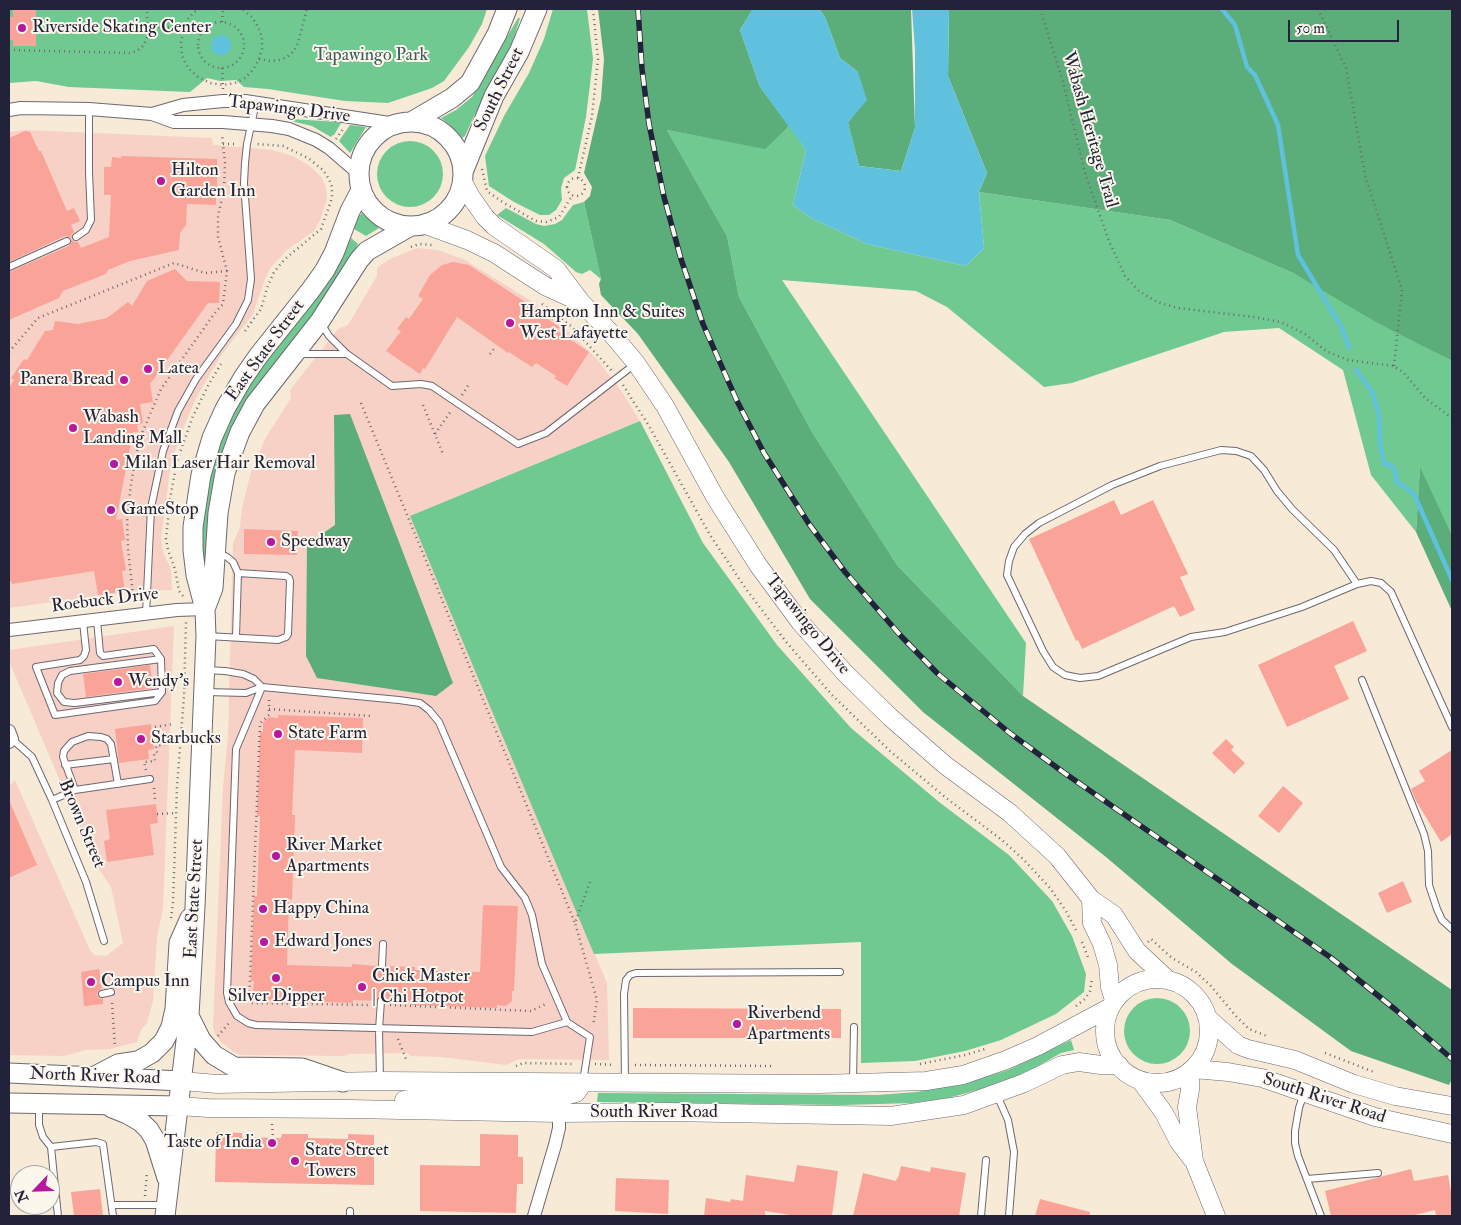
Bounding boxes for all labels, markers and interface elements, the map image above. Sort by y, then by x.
scale bar [1291,10,1402,42]
place label: Riverside Skating Center [32,17,211,39]
text: 50 m [1296,19,1325,38]
marker: Riverside Skating Center [16,22,28,34]
park label: Tapawingo Park [314,45,428,67]
street label: South Street [470,45,530,135]
street label: Wabash Heritage Trail [1056,49,1122,211]
street label: Tapawingo Drive [227,92,351,128]
place label: Hilton Garden Inn [171,160,255,202]
marker: Hilton Garden Inn [155,175,167,187]
street label: East State Street [222,296,310,406]
place label: Hampton Inn & Suites West Lafayette [520,302,685,344]
marker: Hampton Inn & Suites West Lafayette [504,317,516,329]
place label: Latea [158,358,199,380]
marker: Latea [142,363,154,375]
place label: Panera Bread [20,369,114,391]
marker: Panera Bread [118,374,130,386]
place label: Wabash Landing Mall [83,407,182,449]
marker: Wabash Landing Mall [67,422,79,434]
place label: Milan Laser Hair Removal [124,453,316,475]
marker: Milan Laser Hair Removal [108,458,120,470]
place label: GameStop [121,499,199,521]
marker: GameStop [105,504,117,516]
place label: Speedway [281,531,350,553]
marker: Speedway [265,536,277,548]
street label: Tapawingo Drive [760,571,854,679]
street label: Roebuck Drive [50,584,160,618]
place label: Wendy's [128,671,189,693]
marker: Wendy's [112,676,124,688]
place label: State Farm [288,723,367,745]
place label: Starbucks [151,728,221,750]
marker: State Farm [272,728,284,740]
marker: Starbucks [135,733,147,745]
street label: Brown Street [53,776,109,872]
place label: River Market Apartments [286,835,382,878]
street label: East State Street [181,839,209,959]
marker: River Market Apartments [270,850,282,862]
place label: Happy China [273,898,369,920]
marker: Happy China [257,903,269,915]
place label: Edward Jones [274,931,372,953]
marker: Edward Jones [258,936,270,948]
place label: Chick Master | Chi Hotpot [372,966,470,1009]
place label: Campus Inn [101,971,190,993]
marker: Silver Dipper [270,972,282,984]
marker: Campus Inn [85,976,97,988]
marker: Chick Master | Chi Hotpot [356,981,368,993]
place label: Silver Dipper [228,986,324,1008]
place label: Riverbend Apartments [747,1003,830,1046]
marker: Riverbend Apartments [731,1018,743,1030]
street label: North River Road [29,1064,161,1090]
street label: South River Road [1260,1069,1388,1129]
street label: South River Road [590,1102,718,1124]
place label: Taste of India [164,1132,262,1154]
marker: Taste of India [266,1137,278,1149]
place label: State Street Towers [305,1140,389,1182]
marker: State Street Towers [289,1155,301,1167]
north arrow [10,1165,60,1215]
text: N [11,1187,32,1205]

